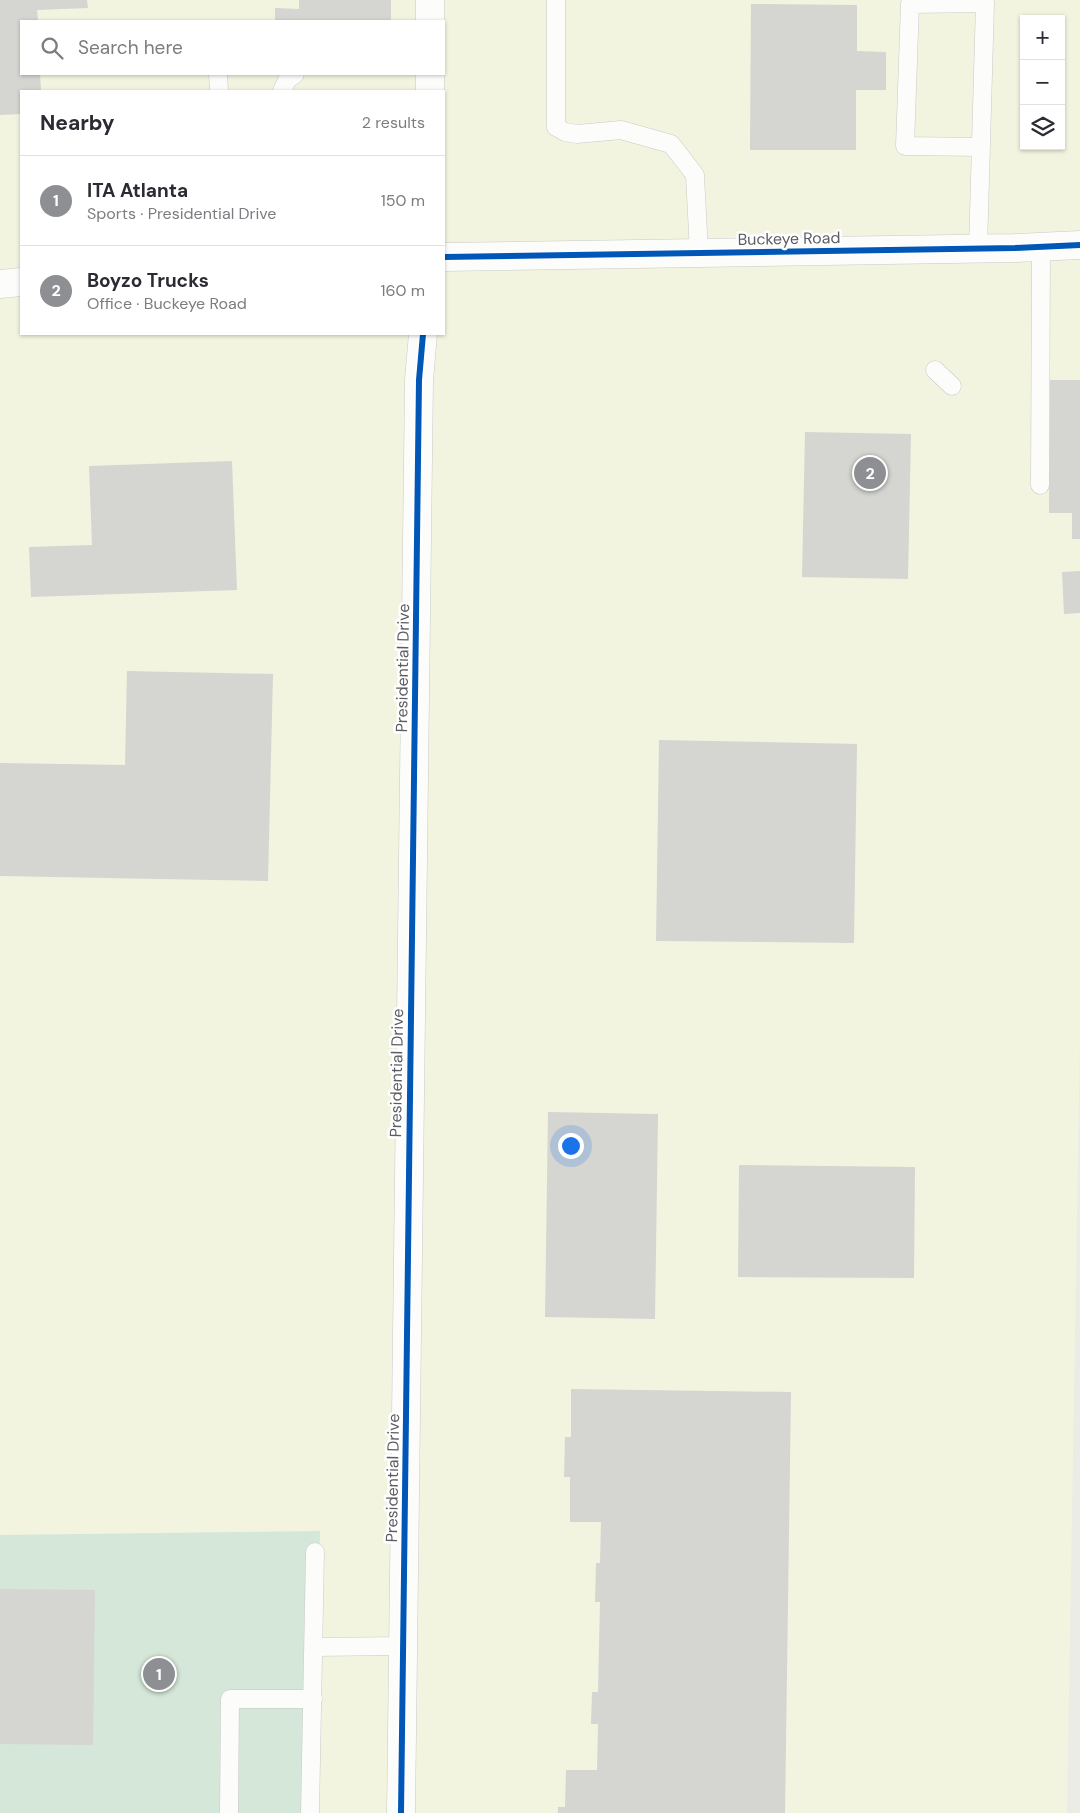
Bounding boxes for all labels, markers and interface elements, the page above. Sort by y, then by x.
map controls [1020,15,1065,150]
button: + [1020,15,1065,60]
search box [20,20,445,75]
icon: search [38,34,66,62]
text: Search here [78,35,183,60]
button: − [1020,60,1065,105]
button: layers [1020,105,1065,150]
text: Nearby [40,109,114,137]
text: 2 results [362,112,425,133]
text: ITA Atlanta [87,178,188,203]
text: 1 [53,190,59,211]
text: 150 m [381,190,425,211]
text: Sports · Presidential Drive [87,203,276,224]
street label: Buckeye Road [737,227,841,250]
text: Boyzo Trucks [87,268,209,293]
text: 2 [51,280,61,301]
text: 160 m [381,280,425,301]
text: Office · Buckeye Road [87,293,247,314]
pin: 2 [854,454,886,492]
street label: Presidential Drive [391,603,414,733]
street label: Presidential Drive [385,1008,408,1138]
your location [558,1133,584,1159]
street label: Presidential Drive [381,1413,404,1543]
pin: 1 [143,1655,175,1693]

